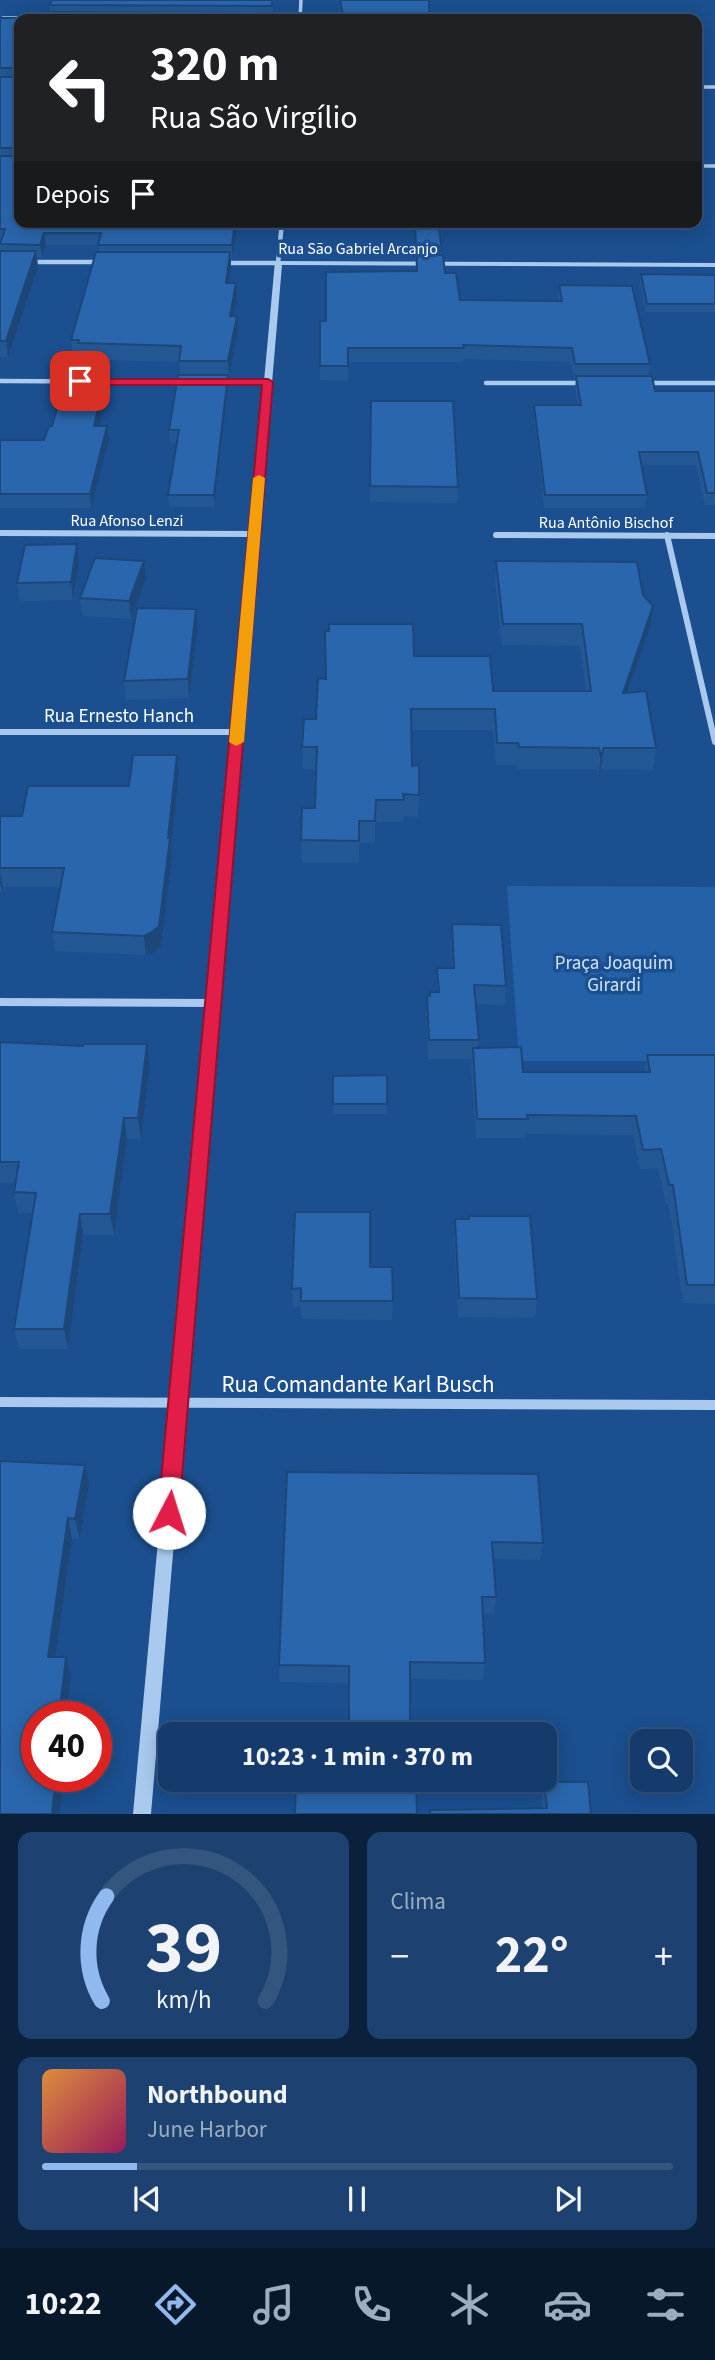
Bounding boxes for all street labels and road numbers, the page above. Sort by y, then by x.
street label: Rua São Gabriel Arcanjo [278,238,438,260]
street label: Rua Afonso Lenzi [70,510,184,532]
street label: Rua Antônio Bischof [539,512,674,534]
street label: Rua Ernesto Hanch [44,703,194,730]
street label: Rua Comandante Karl Busch [221,1368,495,1401]

